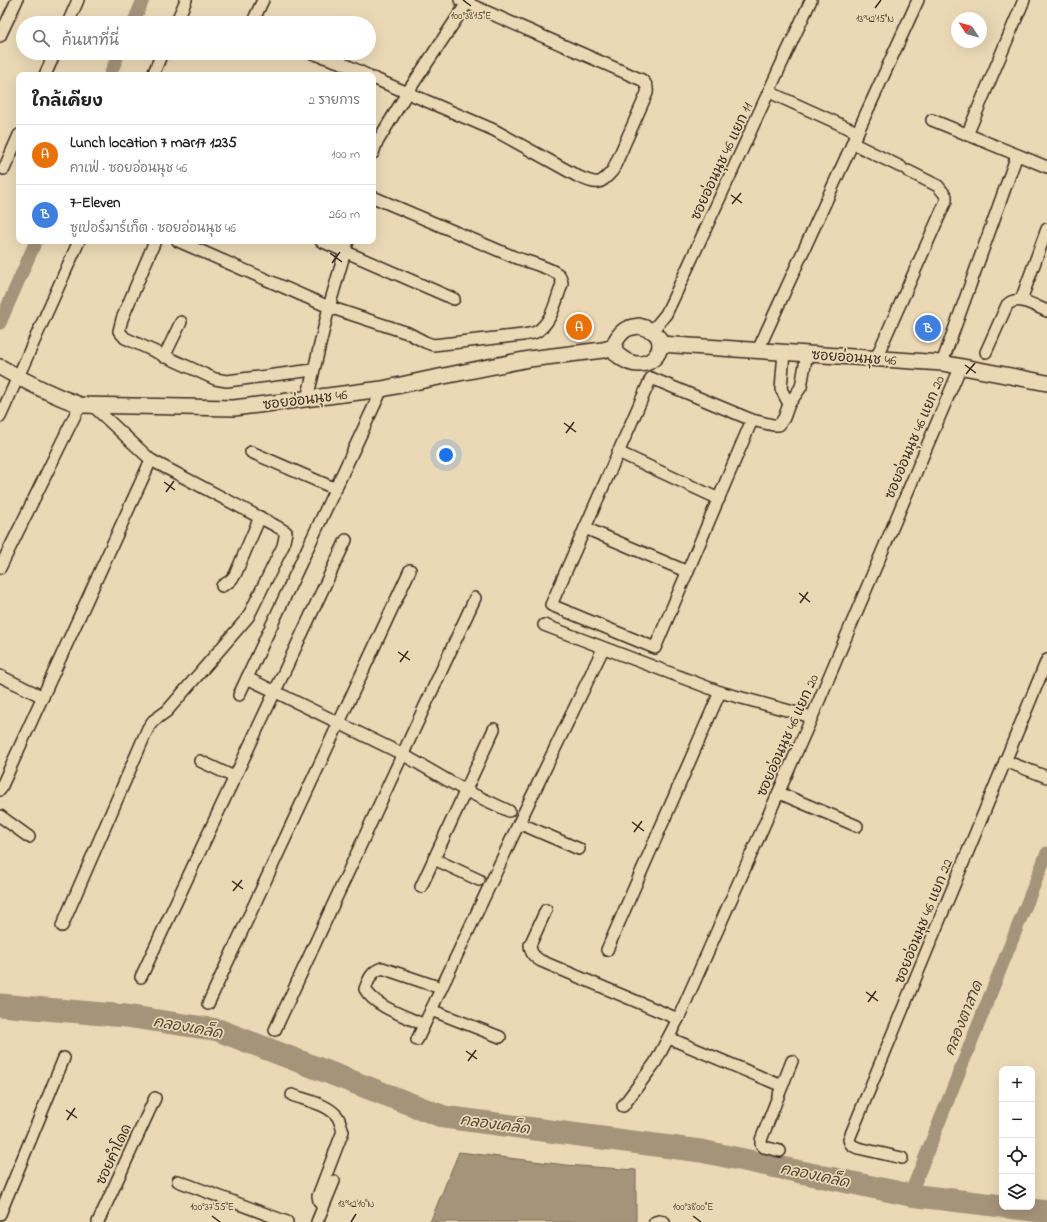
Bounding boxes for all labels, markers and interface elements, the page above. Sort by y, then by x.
text: 100°38'15"E [451,9,491,24]
text: 13°42'15"N [856,12,894,27]
north arrow [951,12,987,48]
search box [16,16,376,60]
icon: search [30,27,52,49]
text: ค้นหาที่นี่ [62,30,119,52]
text: ใกล้เคียง [32,89,103,114]
text: 2 รายการ [309,91,360,110]
street label: ซอยอ่อนนุช 46 แยก 11 [686,99,759,224]
text: Lunch location 7 mar17 1235 [70,132,237,154]
text: A [41,145,49,164]
text: 100 m [331,145,360,164]
text: คาเฟ่ · ซอยอ่อนนุช 46 [70,159,187,178]
text: 7-Eleven [70,192,121,214]
text: B [41,205,49,224]
text: 260 m [329,205,360,224]
text: ซูเปอร์มาร์เก็ต · ซอยอ่อนนุช 46 [70,219,236,238]
pin: A [566,312,592,342]
pin: B [915,313,941,343]
street label: ซอยอ่อนนุช 46 [811,345,897,372]
street label: ซอยอ่อนนุช 46 แยก 20 [880,373,951,502]
street label: ซอยอ่อนนุช 46 [262,385,349,416]
your location [436,445,456,465]
street label: ซอยอ่อนนุช 46 แยก 20 [752,671,825,800]
street label: ซอยอ่อนนุช 46 แยก 22 [890,856,959,987]
water label: คลองตาสาด [939,977,989,1059]
water label: คลองเคล็ด [152,1011,225,1045]
map controls [999,1066,1035,1210]
button: + [999,1066,1035,1102]
button: − [999,1102,1035,1138]
water label: คลองเคล็ด [459,1109,532,1141]
street label: ซอยคำโดด [91,1121,138,1189]
button: locate [999,1138,1035,1174]
water label: คลองเคล็ด [778,1158,852,1194]
button: layers [999,1174,1035,1210]
text: 13°42'10"N [338,1197,375,1212]
text: 100°37'55"E [190,1200,234,1215]
text: 100°38'00"E [673,1200,713,1215]

